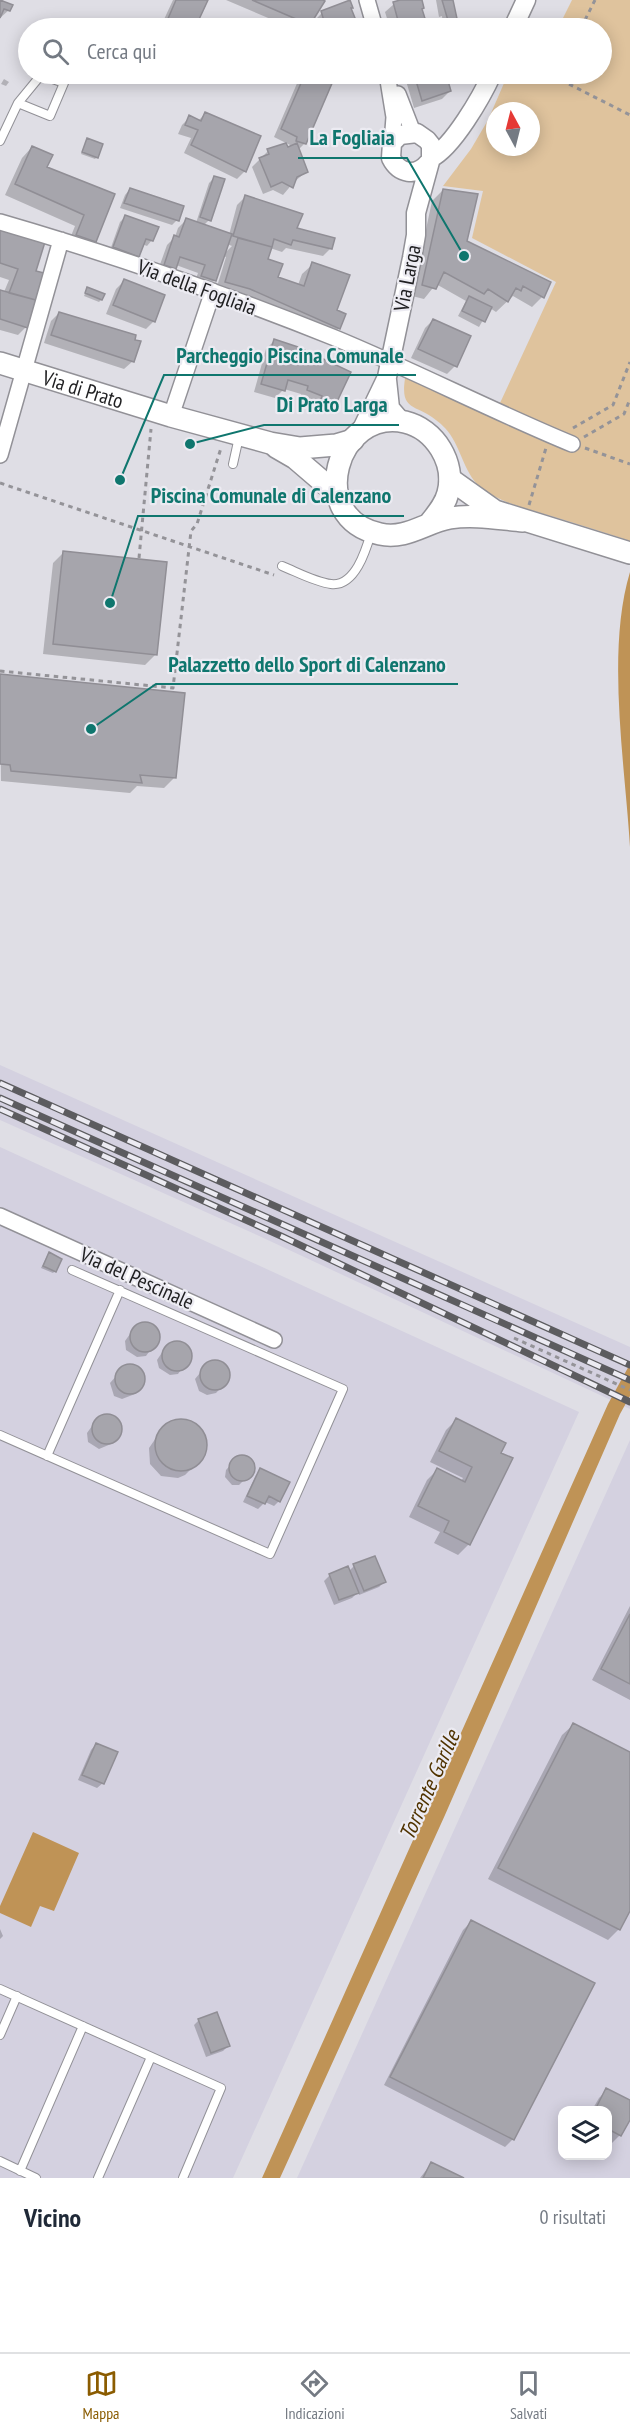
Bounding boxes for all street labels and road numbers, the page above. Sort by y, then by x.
street label: Via Larga [387,242,427,315]
street label: Via della Fogliaia [133,253,260,321]
street label: Via di Prato [38,363,127,414]
street label: Via del Pescinale [75,1240,198,1315]

